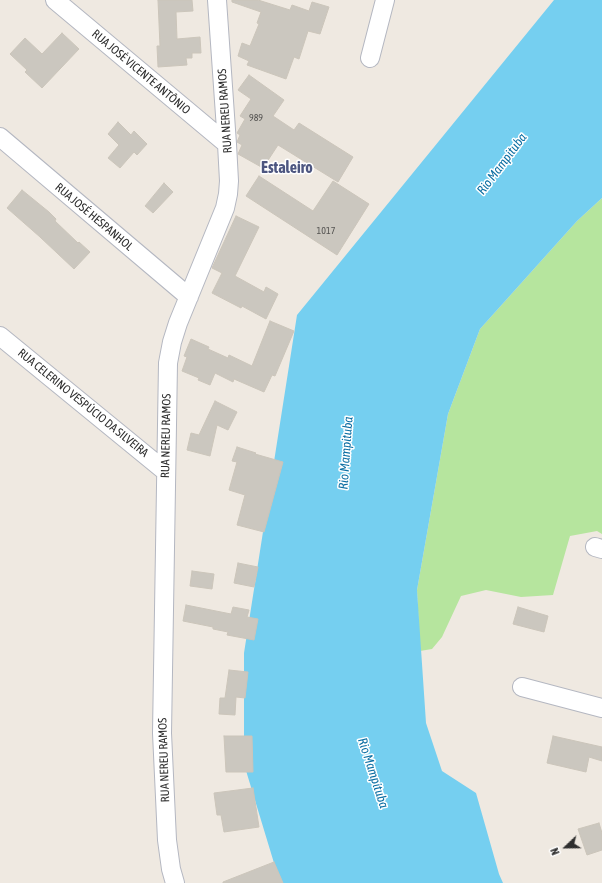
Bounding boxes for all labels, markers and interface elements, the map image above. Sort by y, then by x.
street label: RUA JOSÉ VICENTE ANTÔNIO [89,27,193,117]
street label: RUA NEREU RAMOS [215,68,235,154]
house number: 989 [249,112,263,124]
water label: Rio Mampituba [474,130,530,198]
district label: Estaleiro [261,158,313,178]
street label: RUA JOSÉ HESPANHOL [52,180,136,254]
house number: 1017 [317,225,335,237]
street label: RUA CELERINO VESPÚCIO DA SILVEIRA [15,346,151,460]
street label: RUA NEREU RAMOS [158,394,174,478]
water label: Rio Mampituba [336,416,356,490]
street label: RUA NEREU RAMOS [155,717,173,803]
water label: Rio Mampituba [354,736,392,810]
north arrow [546,827,586,867]
text: N [548,846,562,857]

